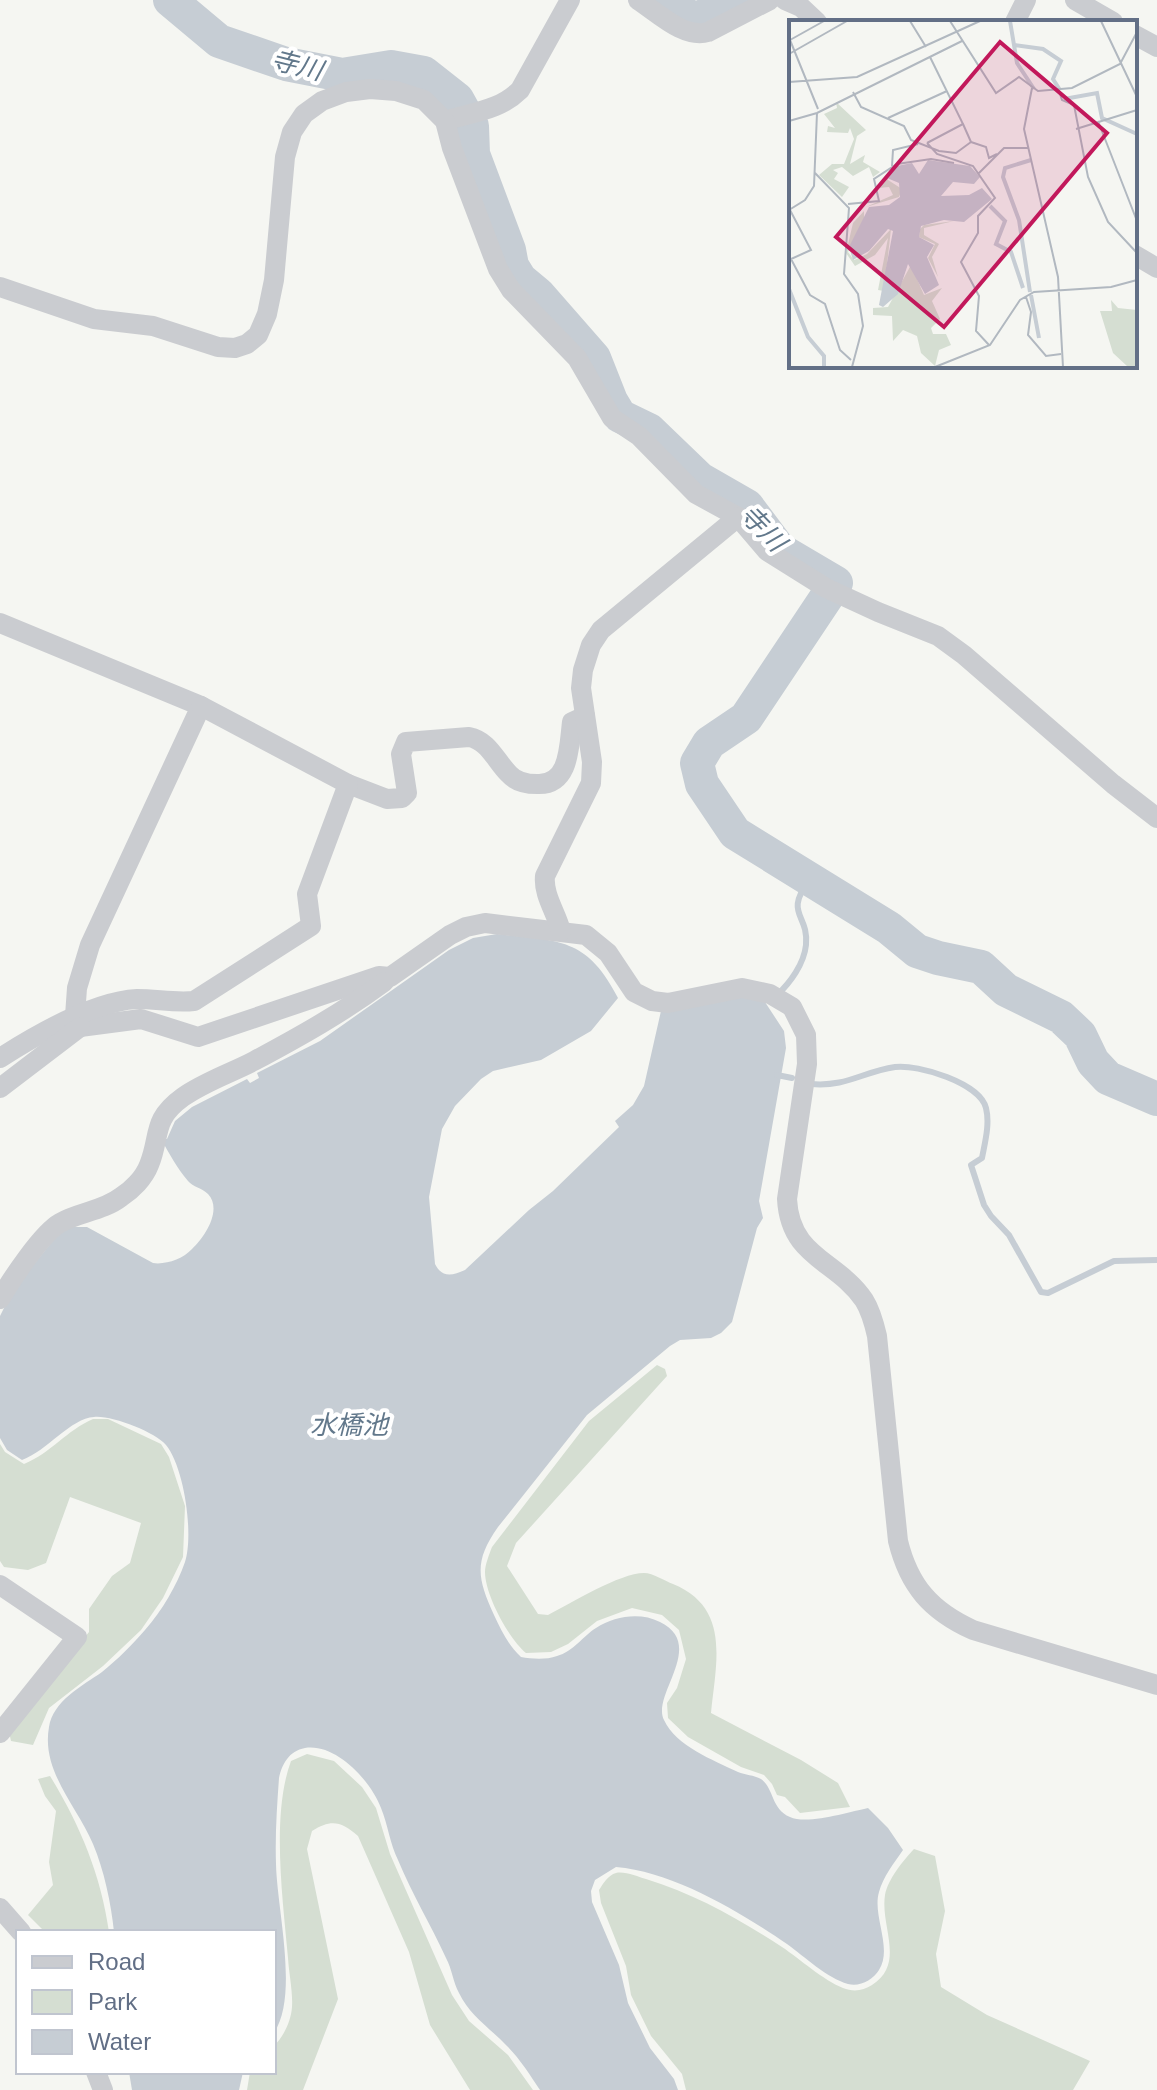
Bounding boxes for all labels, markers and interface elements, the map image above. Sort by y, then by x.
inset map [789,20,1137,368]
water label: 寺川 [268,44,329,87]
water label: 寺川 [734,499,794,559]
water label: 水橋池 [310,1410,391,1440]
legend [16,1930,276,2074]
text: Road [88,1948,145,1975]
text: Park [88,1988,138,2015]
text: Water [88,2028,151,2055]

